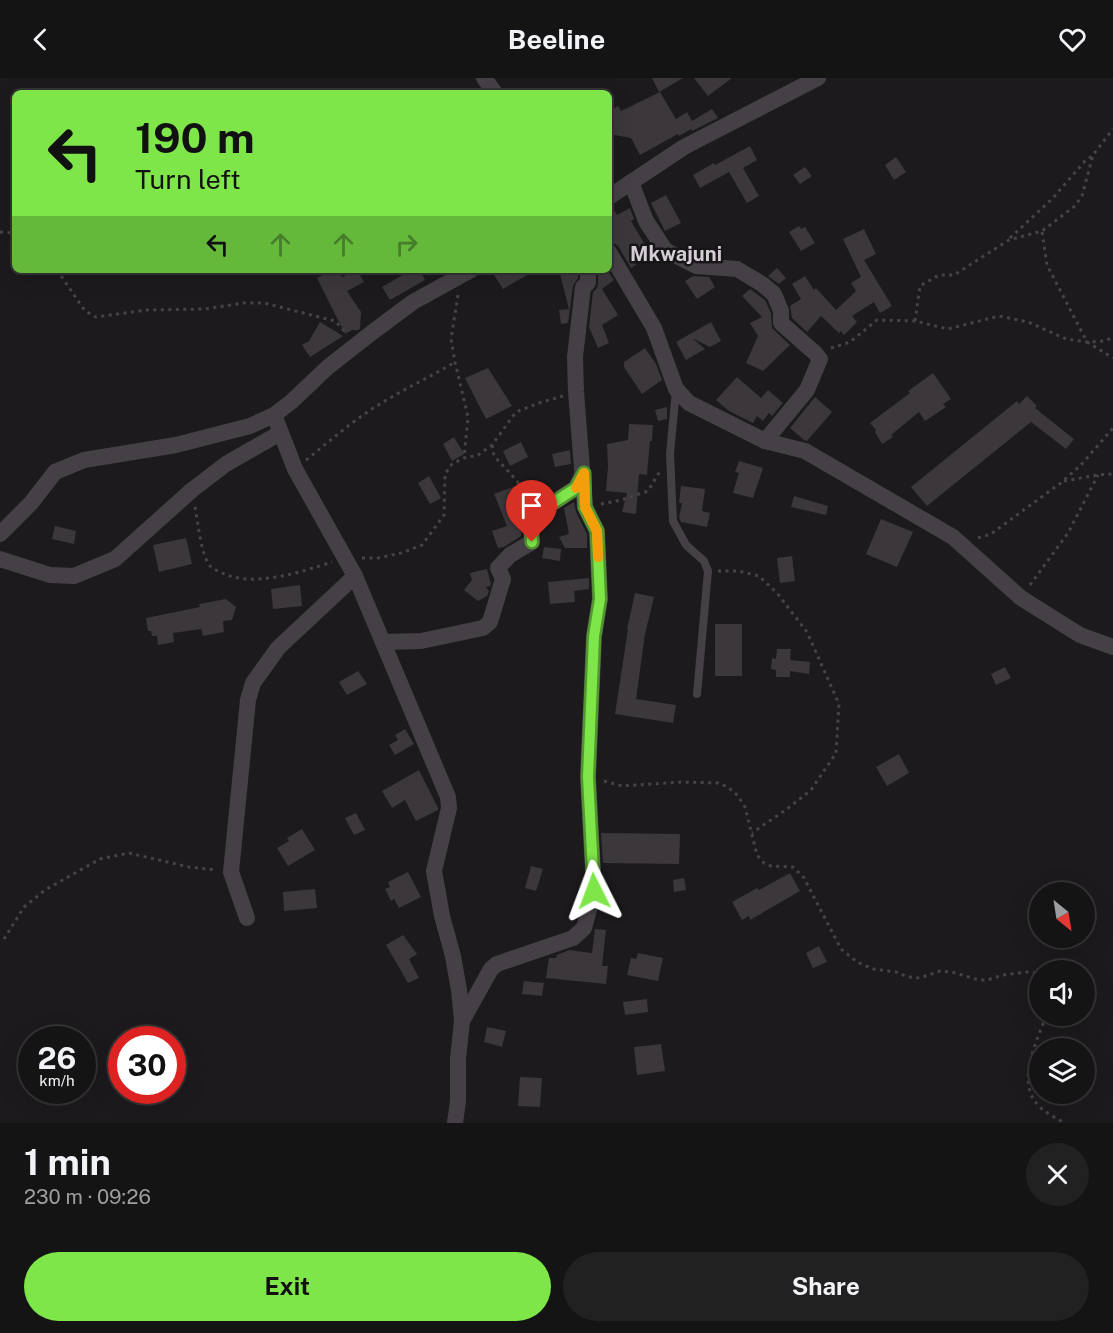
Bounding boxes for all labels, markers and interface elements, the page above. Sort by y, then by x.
icon: back [24,23,57,56]
text: Beeline [508,23,605,55]
icon: heart [1056,23,1089,56]
text: 190 m [135,113,255,162]
icon: left [36,114,114,192]
text: Turn left [135,163,241,195]
icon: left [201,228,234,261]
icon: ahead [264,228,297,261]
icon: ahead [327,228,360,261]
icon: right [390,228,423,261]
district label: Mkwajuni [630,242,722,266]
pin [506,480,557,542]
icon: arrive [515,489,548,522]
position arrow [562,859,626,923]
north arrow [1029,882,1095,948]
map controls [1029,882,1095,1104]
button: sound [1029,960,1095,1026]
speed limit sign: 30 [108,1026,186,1104]
button: layers [1029,1038,1095,1104]
text: 26 [38,1040,76,1076]
text: km/h [39,1072,75,1089]
text: 1 min [24,1141,111,1183]
button: close [1026,1143,1089,1206]
text: 230 m · 09:26 [24,1185,151,1209]
button: Exit [24,1252,551,1321]
button: Share [563,1252,1089,1321]

